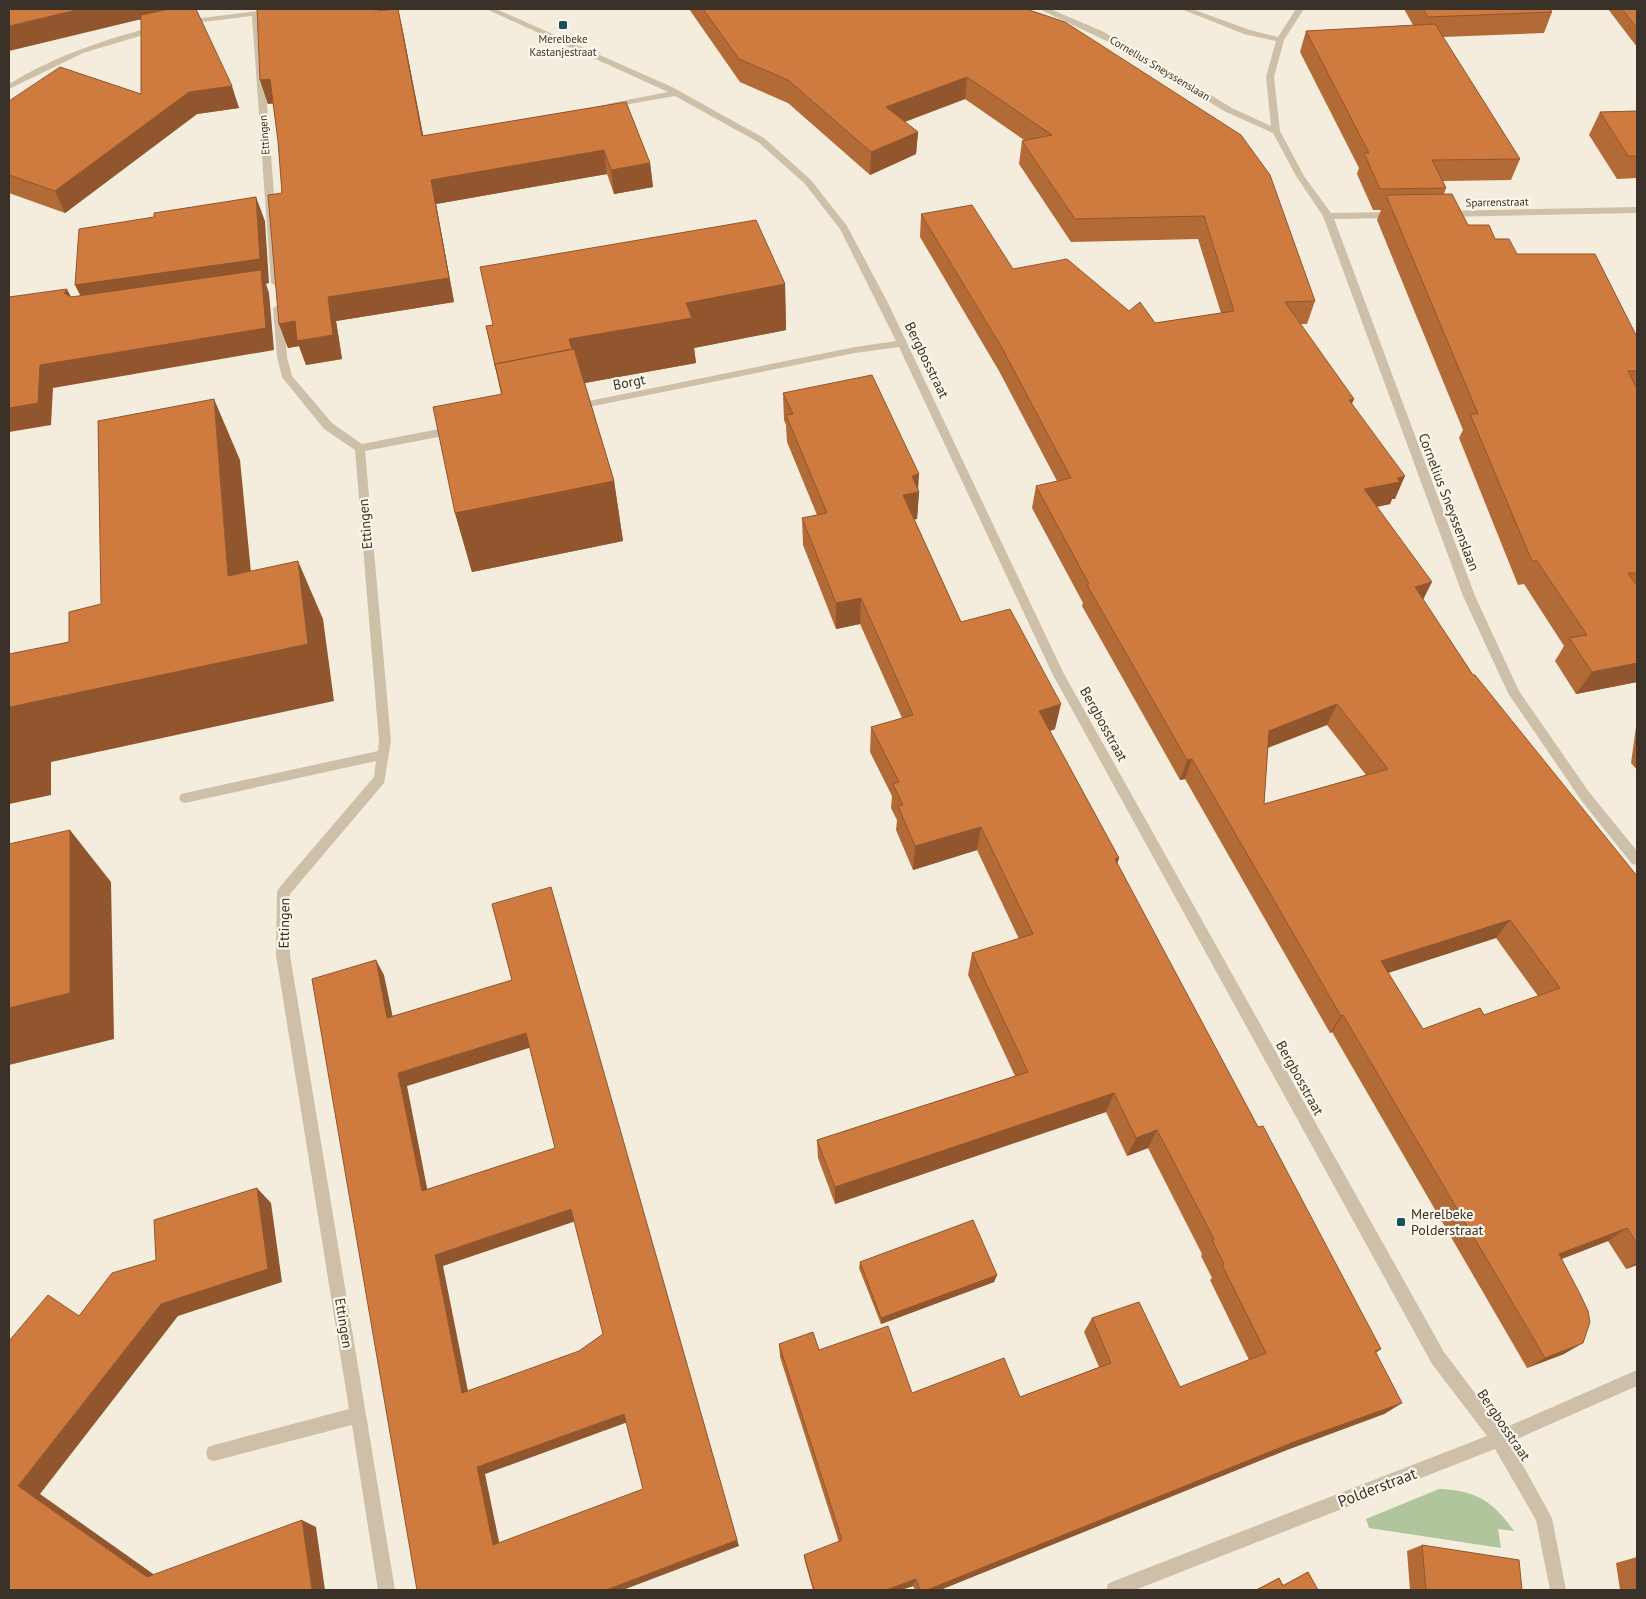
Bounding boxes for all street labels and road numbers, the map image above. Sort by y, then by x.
street label: Cornelius Sneyssenslaan [1107,32,1213,104]
street label: Ettingen [256,115,272,155]
street label: Sparrenstraat [1465,194,1529,210]
street label: Bergbosstraat [901,319,953,401]
street label: Borgt [611,370,647,394]
street label: Cornelius Sneyssenslaan [1414,431,1484,573]
street label: Ettingen [354,498,376,550]
street label: Bergbosstraat [1076,684,1132,765]
street label: Ettingen [275,897,293,949]
street label: Bergbosstraat [1272,1038,1328,1119]
street label: Ettingen [331,1297,357,1349]
street label: Bergbosstraat [1473,1386,1535,1464]
street label: Polderstraat [1335,1463,1420,1511]

